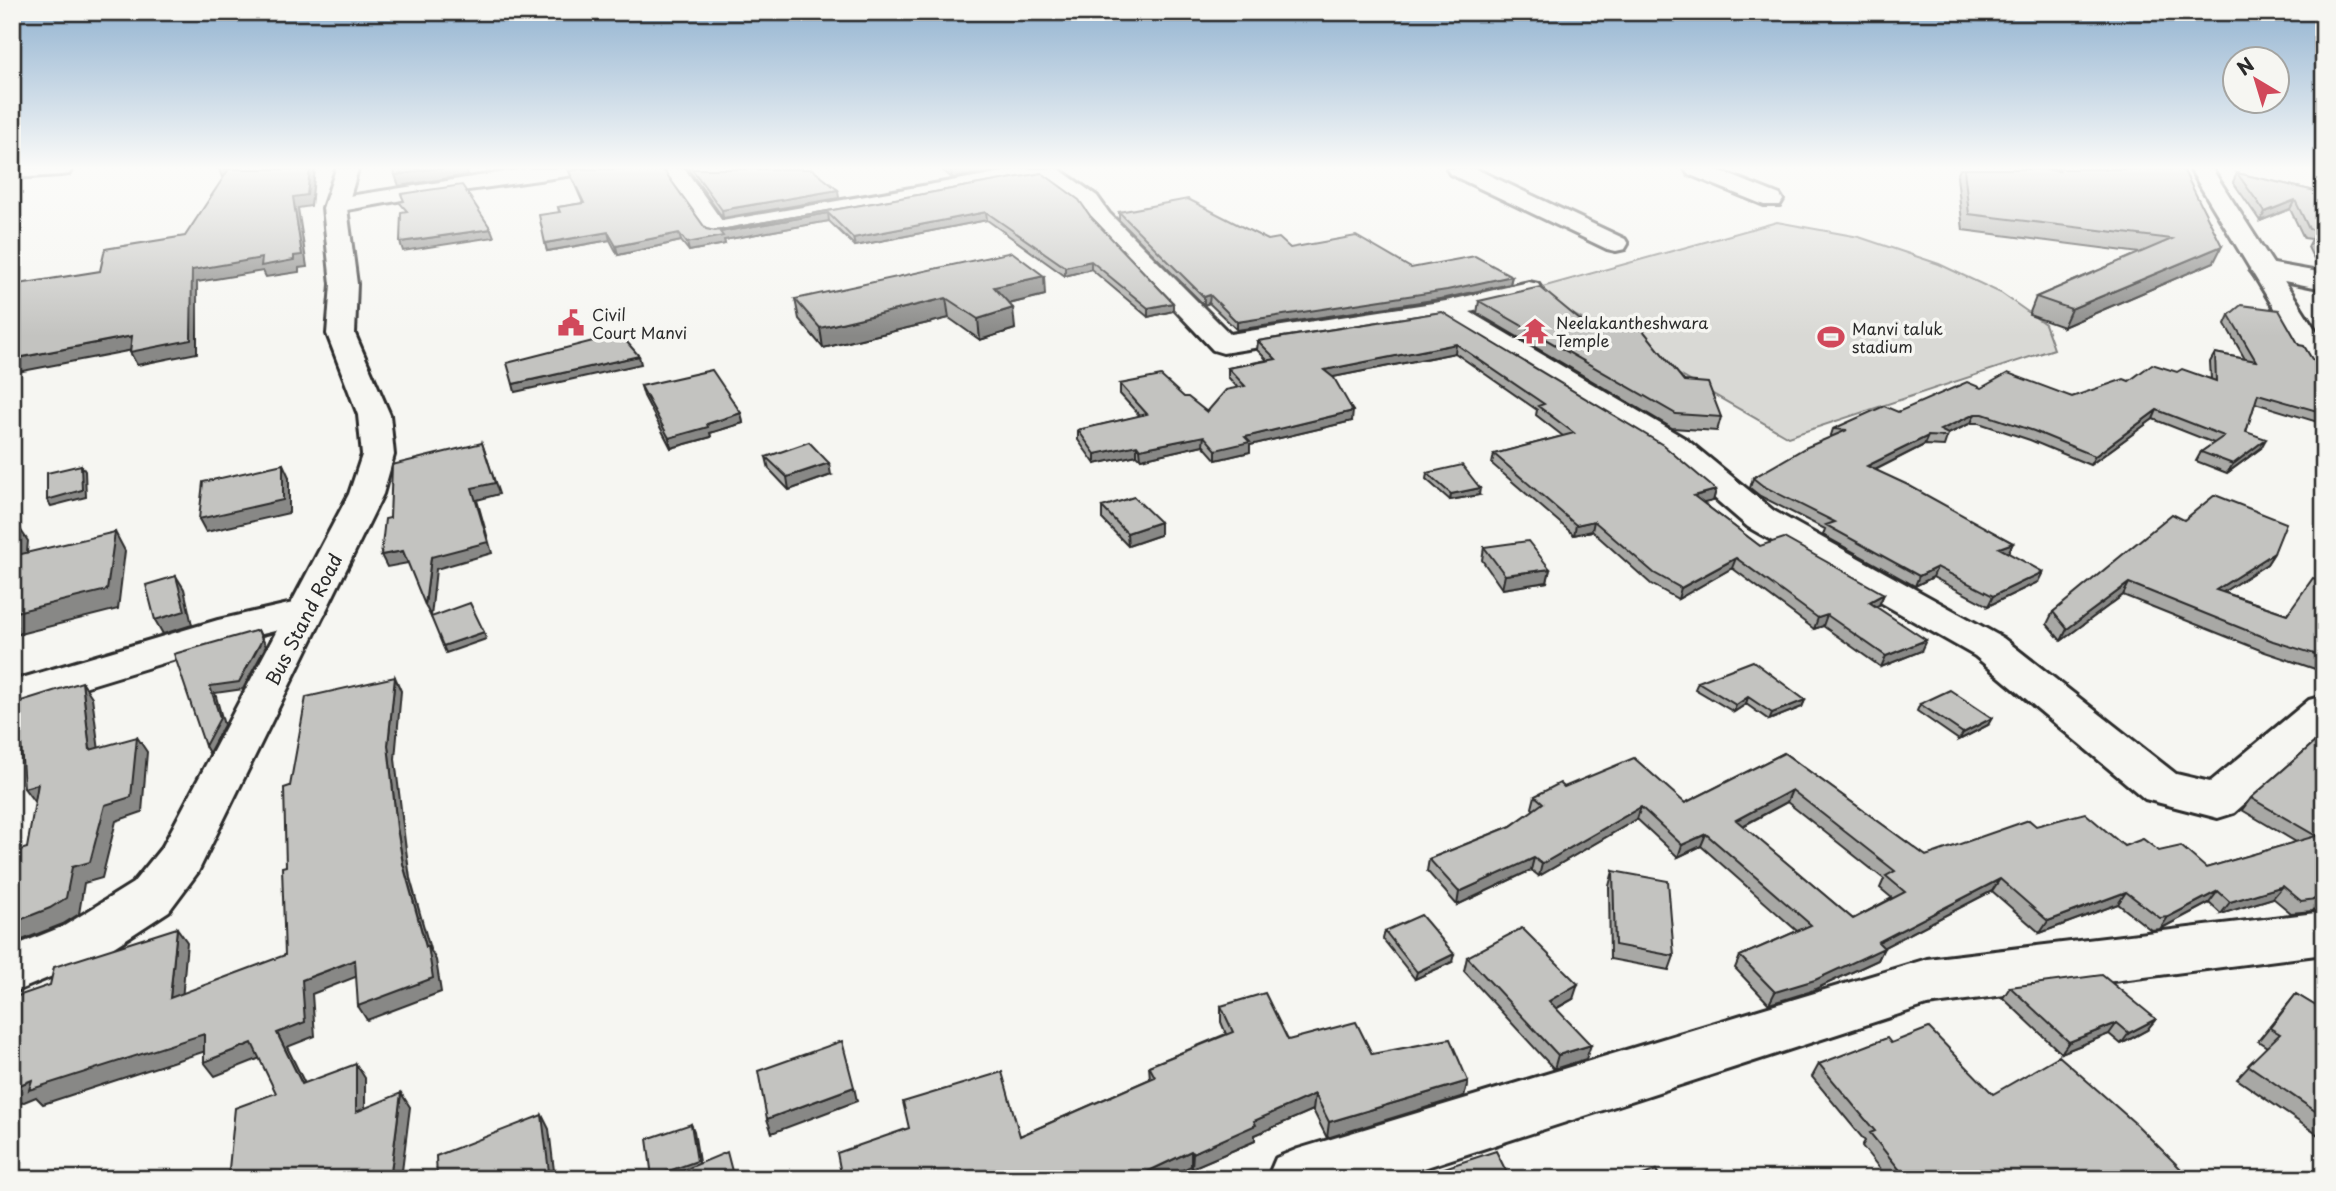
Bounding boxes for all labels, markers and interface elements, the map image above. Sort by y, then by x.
north arrow [2220,46,2290,116]
text: N [2230,50,2259,81]
place label: Civil Court Manvi [592,302,687,344]
public building icon: Civil Court Manvi [556,308,586,338]
place label: Neelakantheshwara Temple [1556,310,1708,352]
temple icon: Neelakantheshwara Temple [1520,316,1550,346]
place label: Manvi taluk stadium [1852,316,1943,358]
sports icon: Manvi taluk stadium [1816,322,1846,352]
street label: Bus Stand Road [258,548,348,690]

